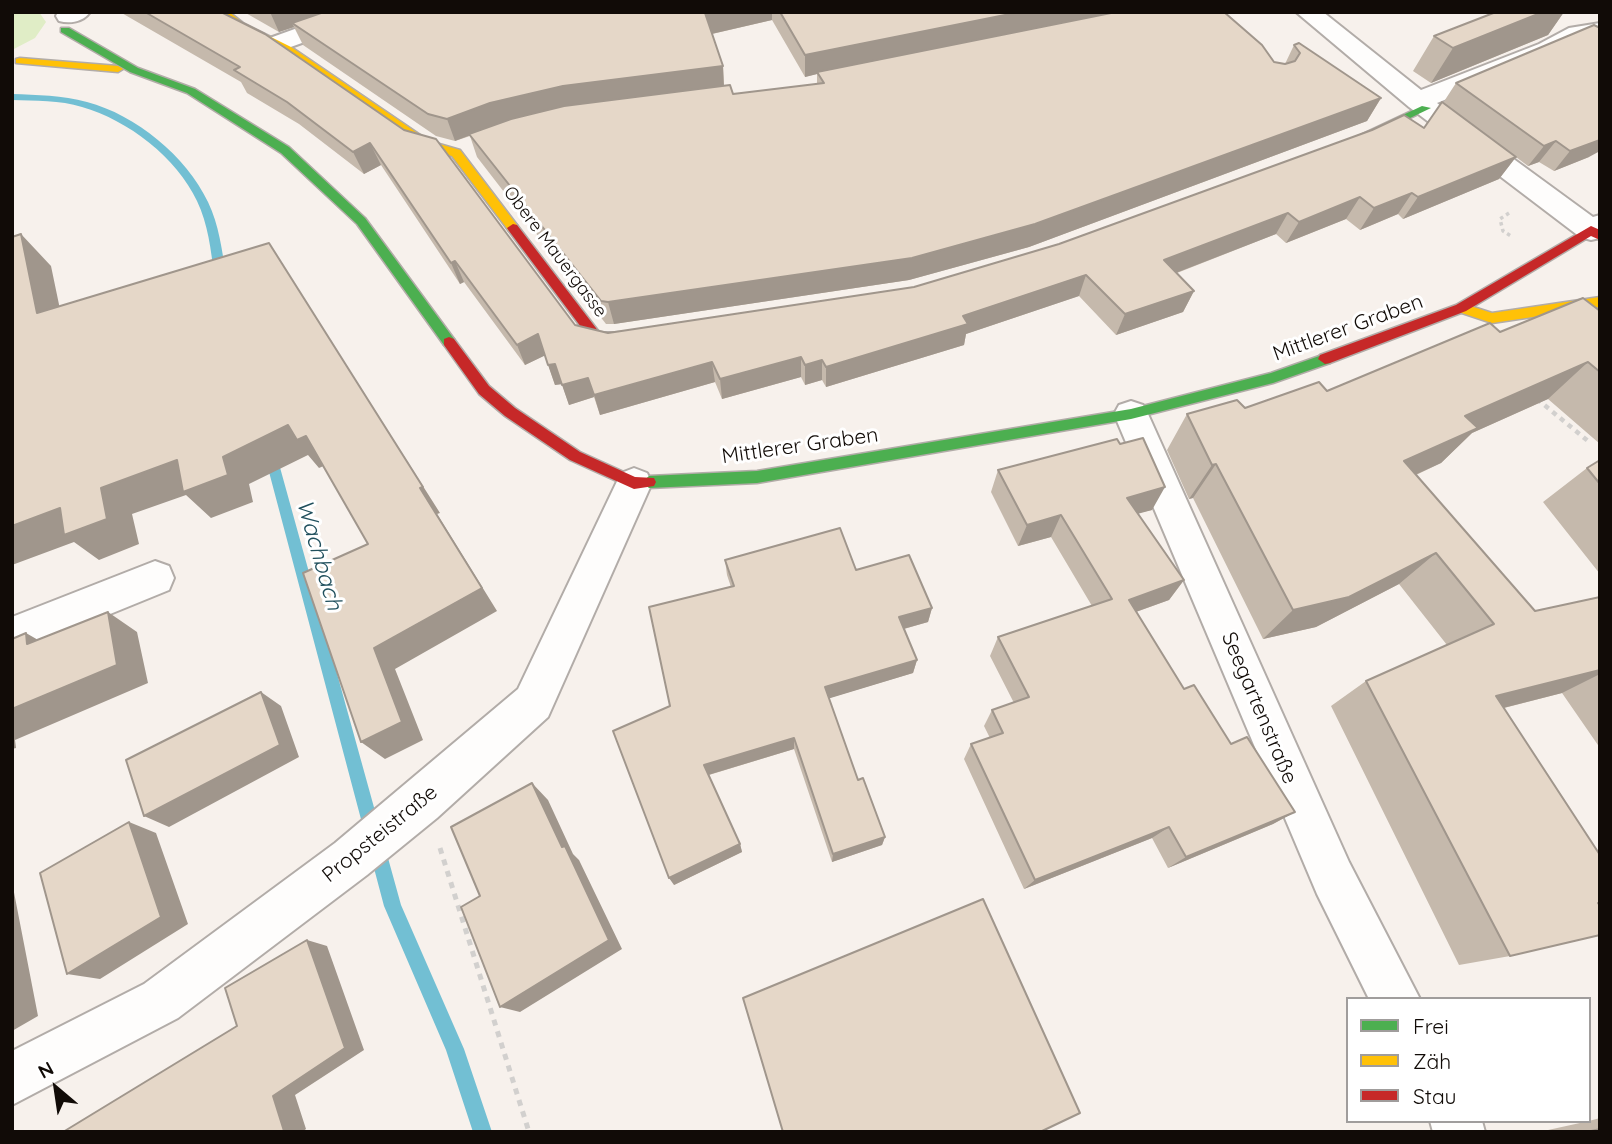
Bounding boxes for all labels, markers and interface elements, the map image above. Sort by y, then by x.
street label: Obere Mauergasse [499,182,611,322]
street label: Mittlerer Graben [1270,289,1426,367]
street label: Mittlerer Graben [720,423,880,469]
water label: Wachbach [290,497,348,613]
street label: Seegartenstraße [1216,628,1302,788]
street label: Propsteistraße [317,780,443,888]
legend [1346,997,1591,1123]
text: Frei [1413,1013,1449,1039]
text: Zäh [1413,1048,1451,1074]
north arrow [21,1053,91,1123]
text: N [34,1056,58,1084]
text: Stau [1413,1083,1456,1109]

